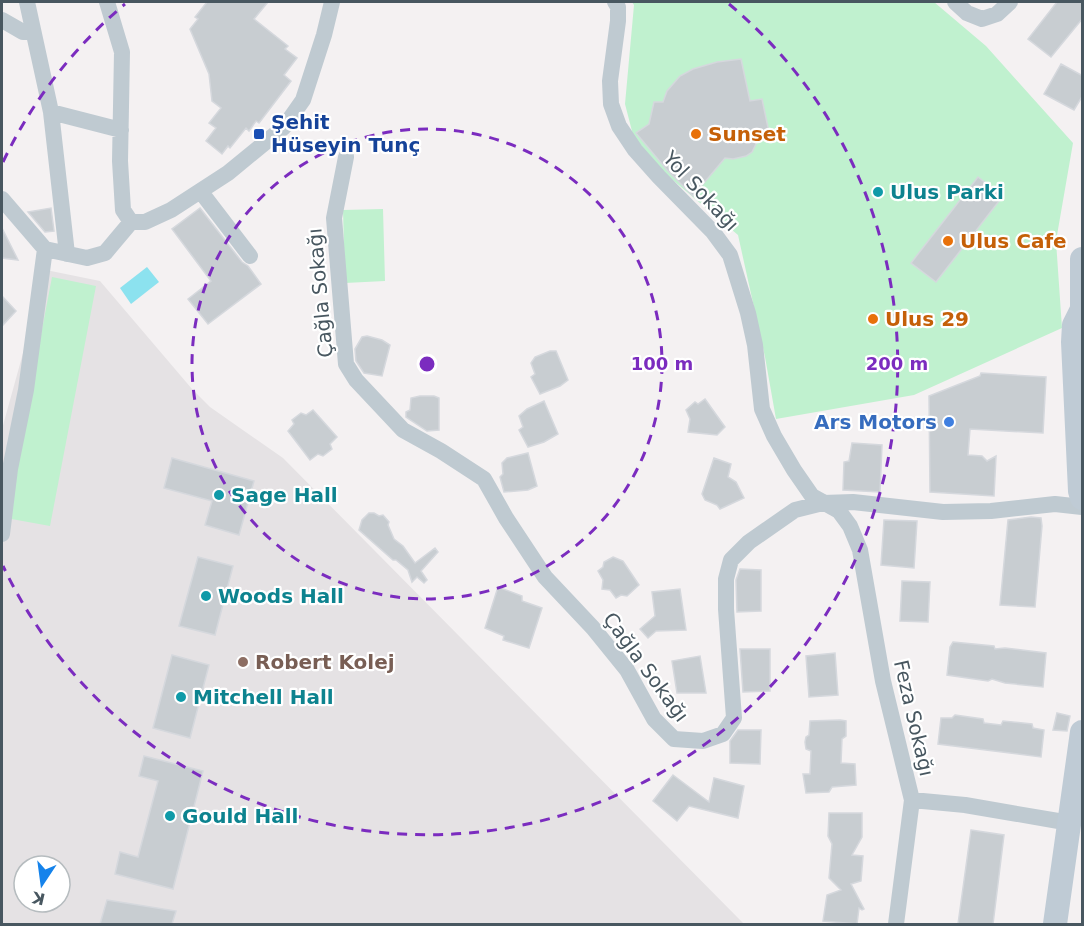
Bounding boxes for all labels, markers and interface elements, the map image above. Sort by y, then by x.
place label: Şehit Hüseyin Tunç [271,110,420,157]
place label: Sunset [708,122,786,146]
marker: Şehit Hüseyin Tunç [252,127,266,141]
marker: Sunset [689,127,703,141]
street label: Yol Sokağı [657,145,744,236]
place label: Ulus Parki [890,180,1004,204]
marker: Ulus Parki [871,185,885,199]
street label: Çağla Sokağı [302,227,338,359]
place label: Ulus Cafe [960,229,1067,253]
marker: Ulus Cafe [941,234,955,248]
place label: Ulus 29 [885,307,969,331]
marker: Ulus 29 [866,312,880,326]
text: 100 m [631,353,693,374]
text: 200 m [866,353,928,374]
centre of rings [417,354,437,374]
place label: Ars Motors [814,410,937,434]
marker: Ars Motors [942,415,956,429]
place label: Sage Hall [231,483,338,507]
marker: Sage Hall [212,488,226,502]
place label: Woods Hall [218,584,344,608]
marker: Woods Hall [199,589,213,603]
street label: Çağla Sokağı [598,607,694,727]
place label: Robert Kolej [255,650,395,674]
marker: Robert Kolej [236,655,250,669]
street label: Feza Sokağı [889,658,939,778]
place label: Mitchell Hall [193,685,334,709]
marker: Mitchell Hall [174,690,188,704]
place label: Gould Hall [182,804,298,828]
marker: Gould Hall [163,809,177,823]
north arrow [12,854,72,914]
text: K [30,887,47,909]

